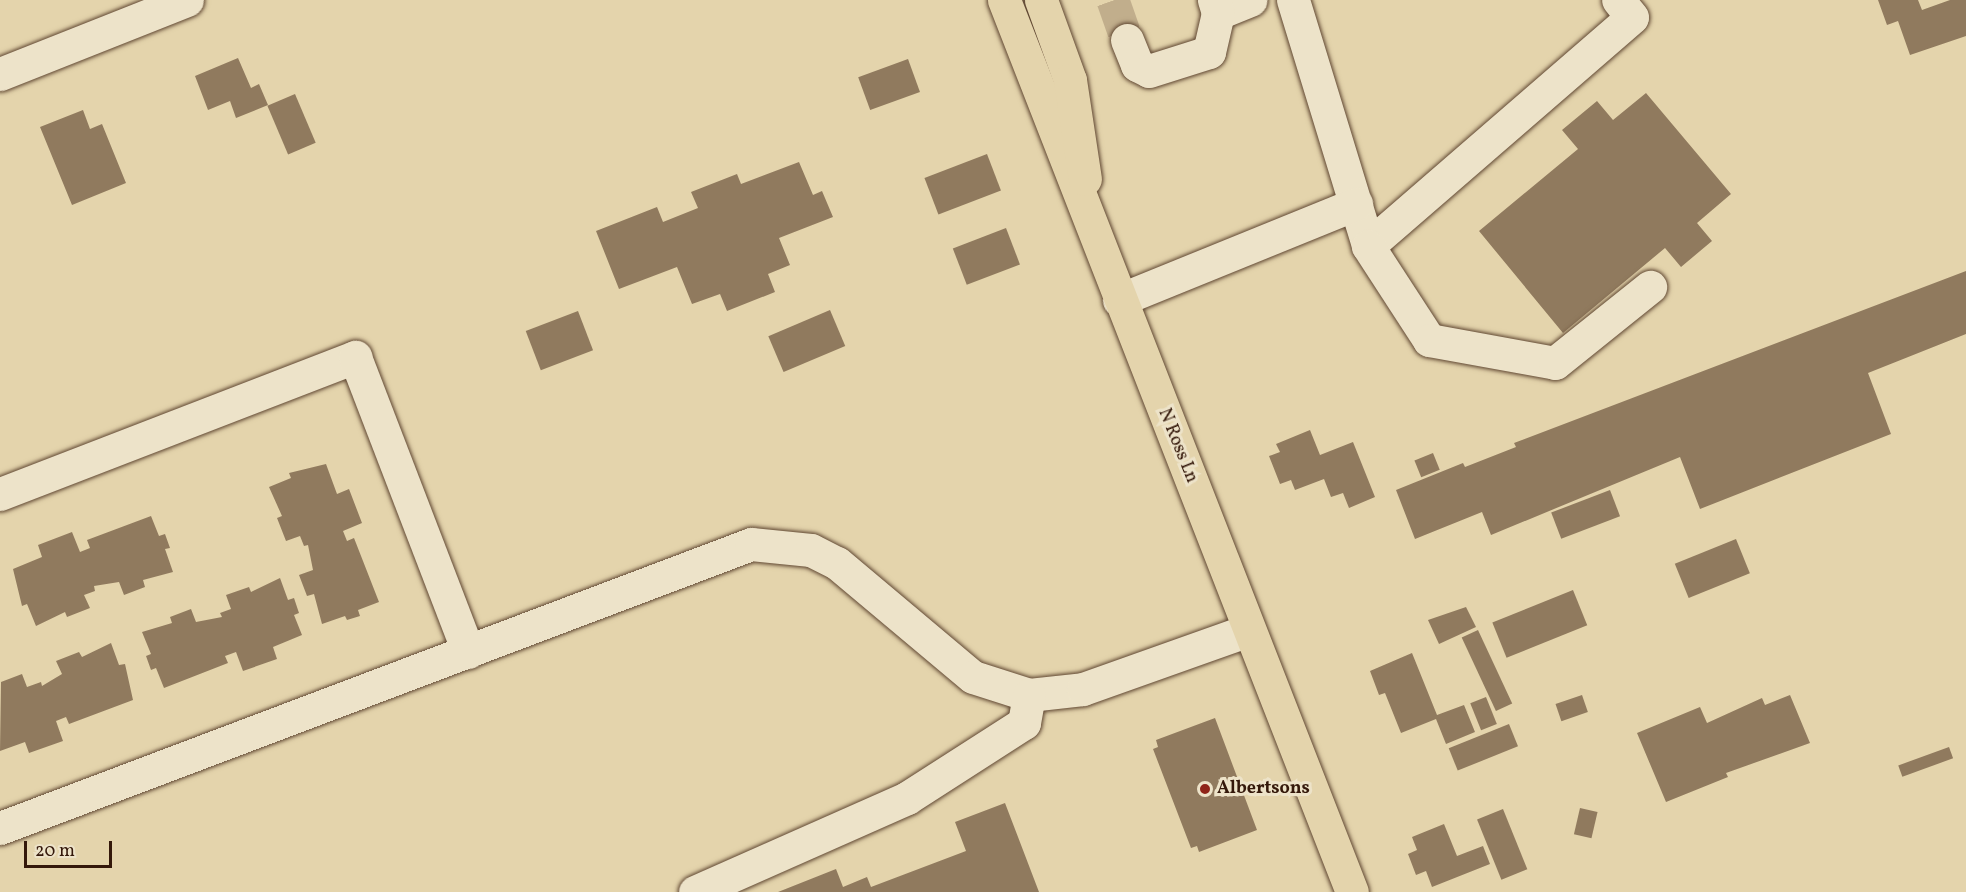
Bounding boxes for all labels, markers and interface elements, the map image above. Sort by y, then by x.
street label: N Ross Ln [1152,406,1202,486]
place label: Albertsons [1217,778,1310,800]
marker: Albertsons [1198,782,1212,796]
scale bar [27,829,116,867]
text: 20 m [35,839,75,864]

